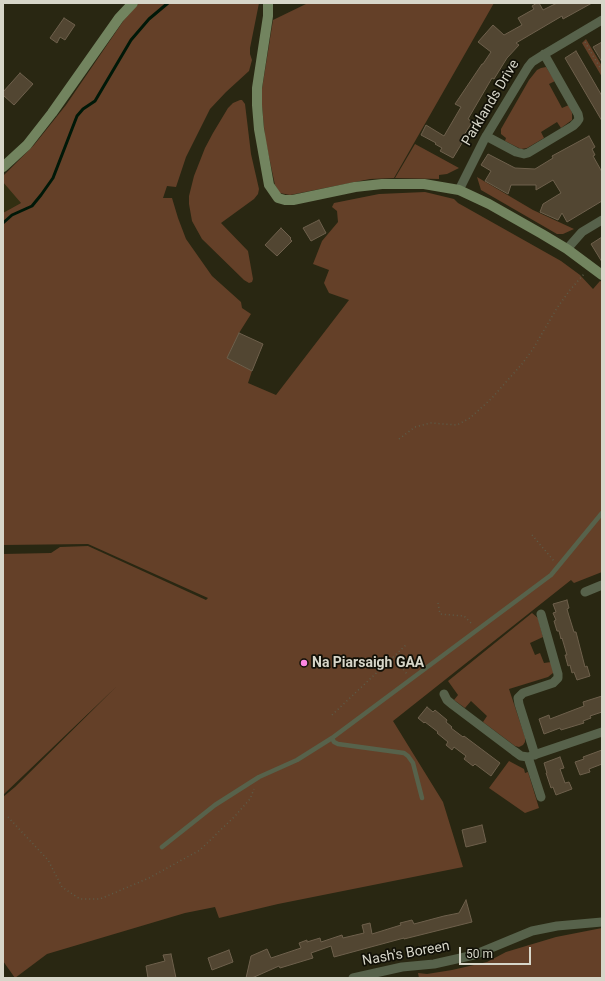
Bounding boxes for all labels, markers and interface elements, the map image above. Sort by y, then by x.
street label: Parklands Drive [459,57,523,149]
place label: Na Piarsaigh GAA [312,655,424,671]
marker: Na Piarsaigh GAA [299,658,309,668]
street label: Nash's Boreen [361,938,451,970]
scale bar [461,939,533,965]
text: 50 m [466,947,493,961]

